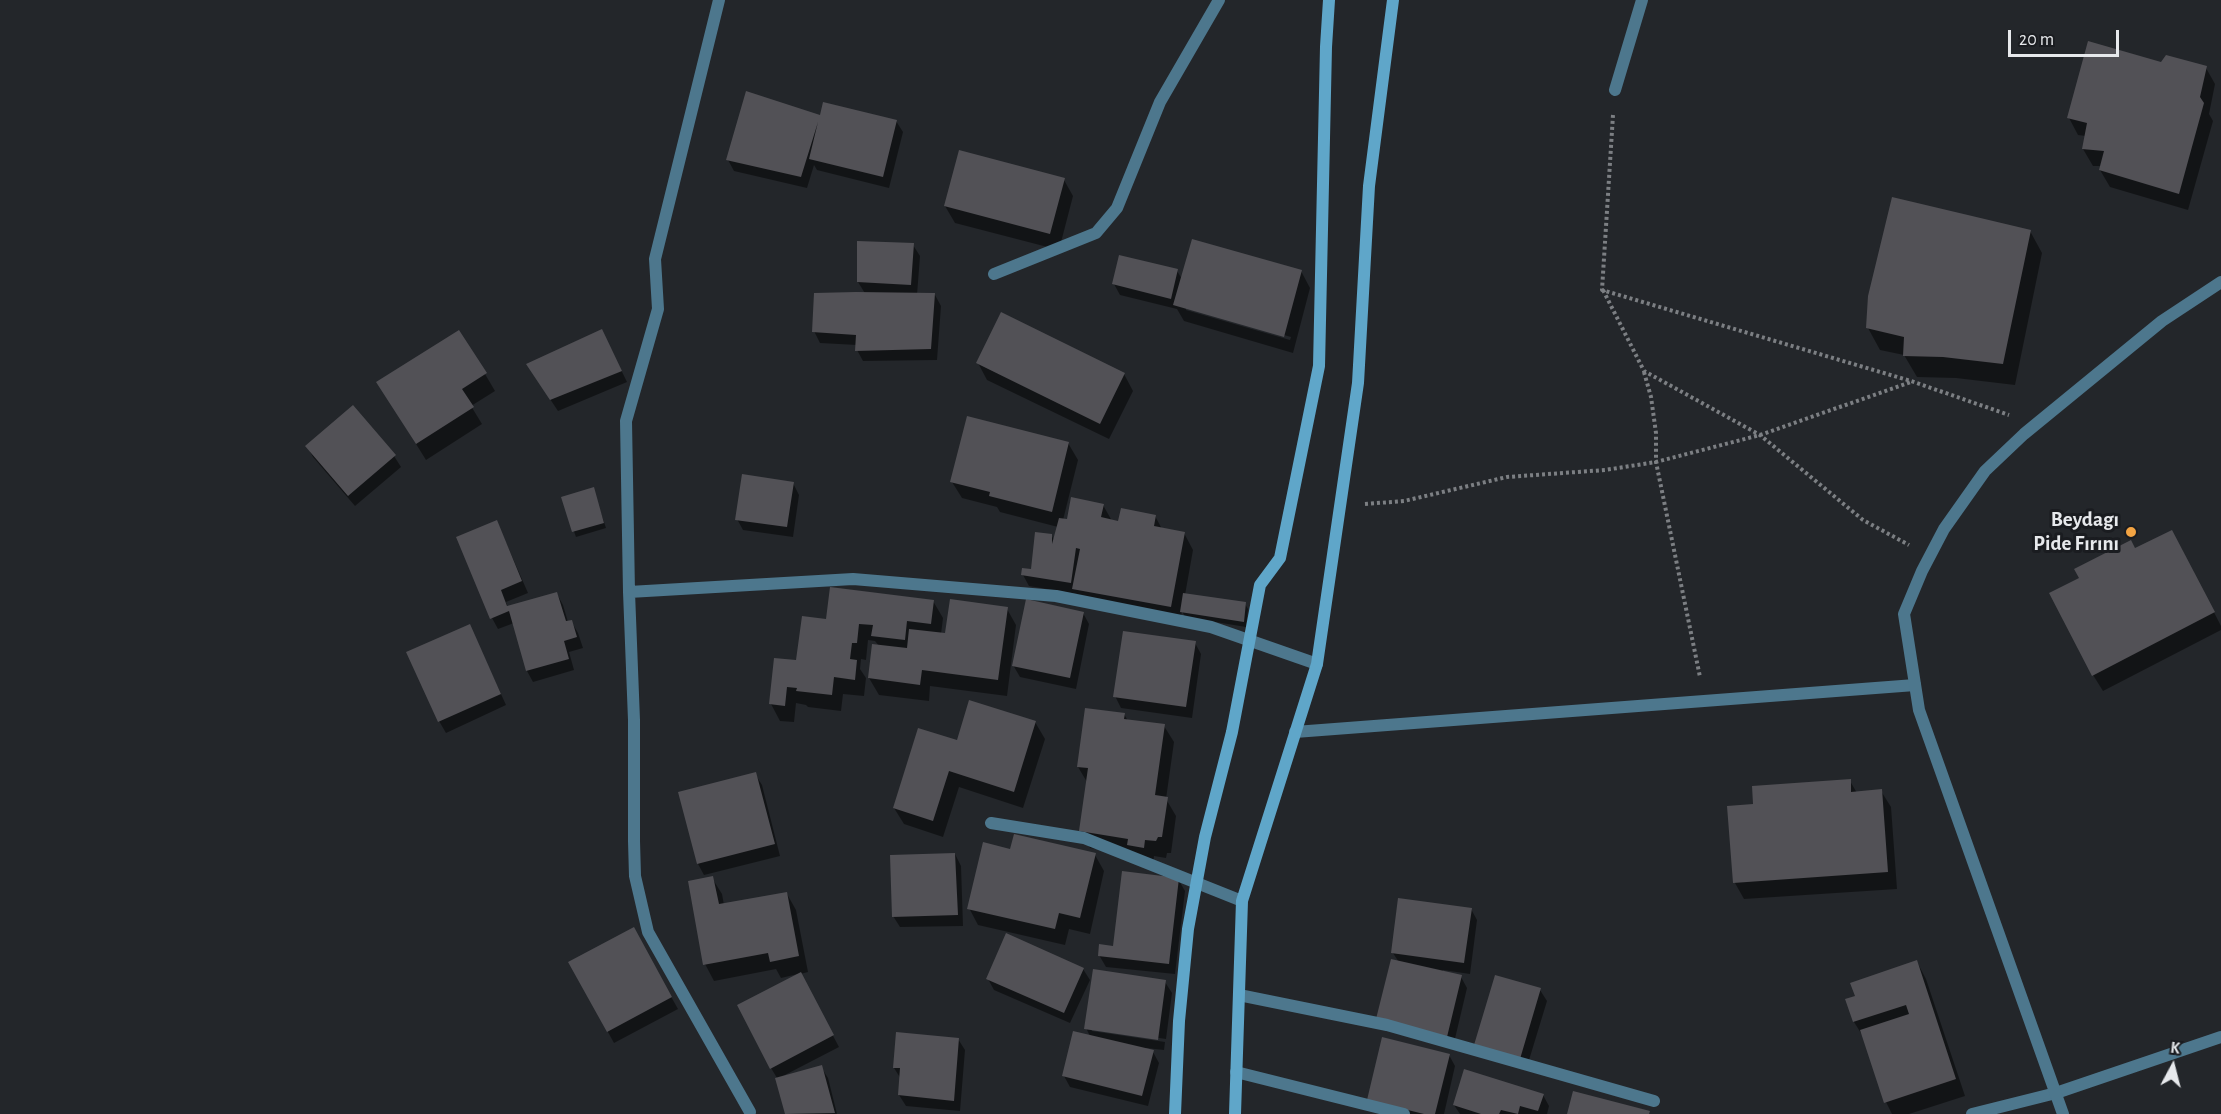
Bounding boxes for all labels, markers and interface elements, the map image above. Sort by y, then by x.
scale bar [2011,18,2122,56]
text: 20 m [2019,31,2054,49]
place label: Beydagı Pide Fırını [2033,507,2119,557]
marker: Beydagı Pide Fırını [2124,525,2138,539]
north arrow [2143,1036,2203,1096]
text: K [2170,1040,2181,1057]

